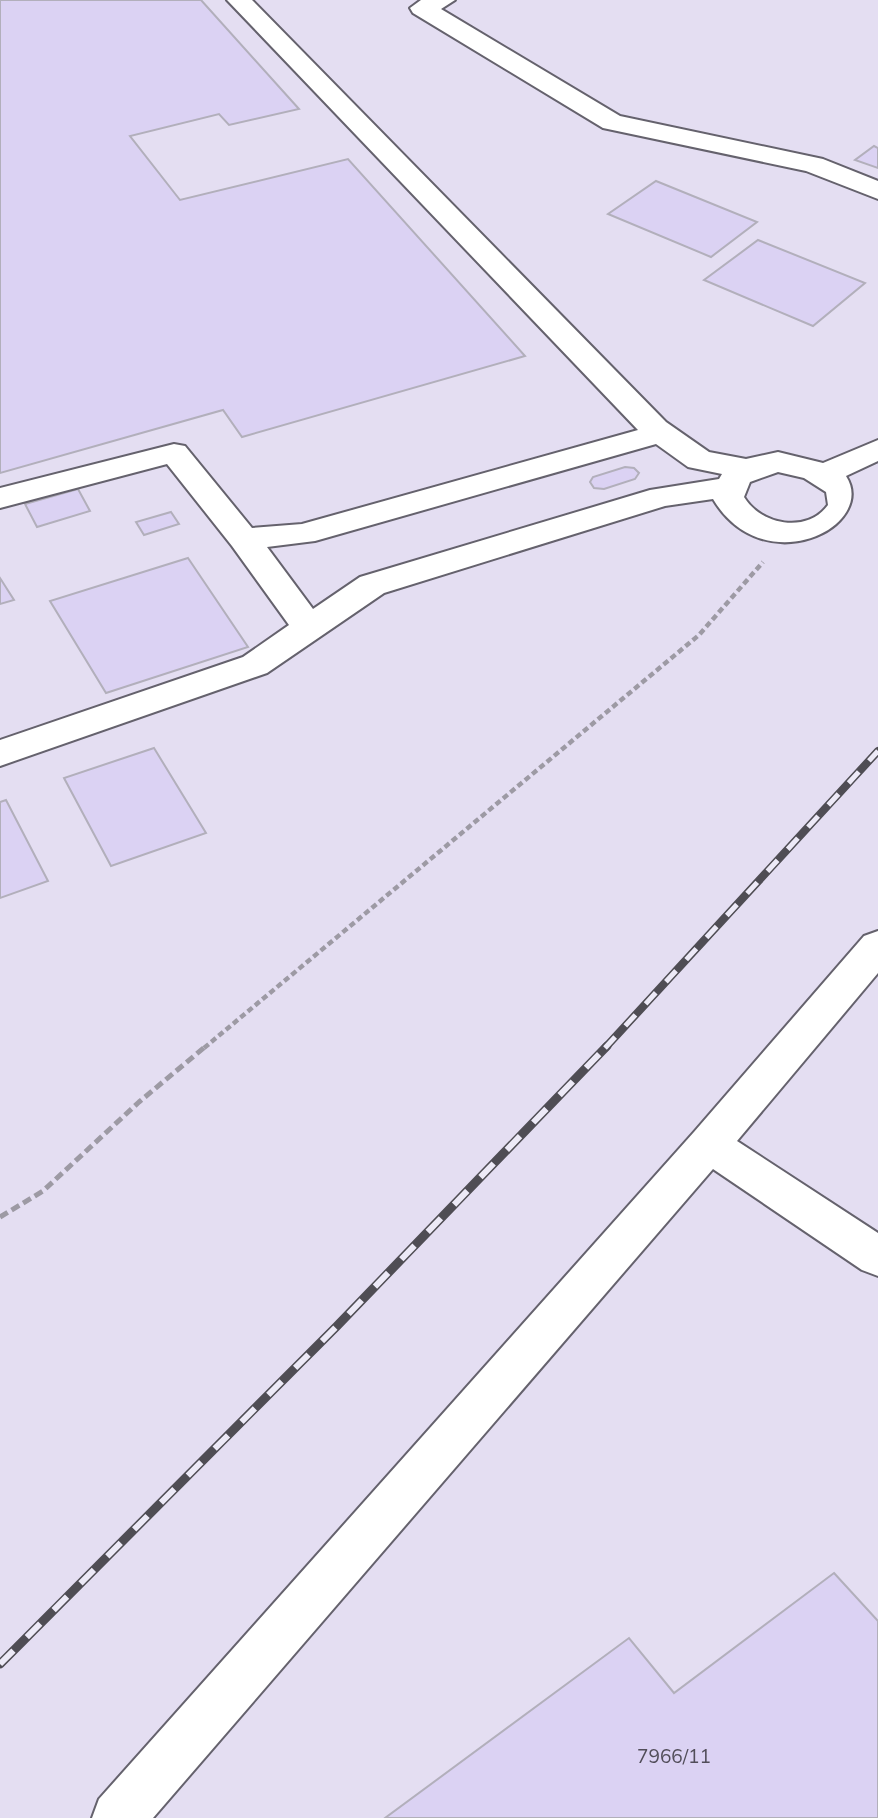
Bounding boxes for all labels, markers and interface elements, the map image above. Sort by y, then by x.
house number: 7966/11 [637,1744,711,1768]

